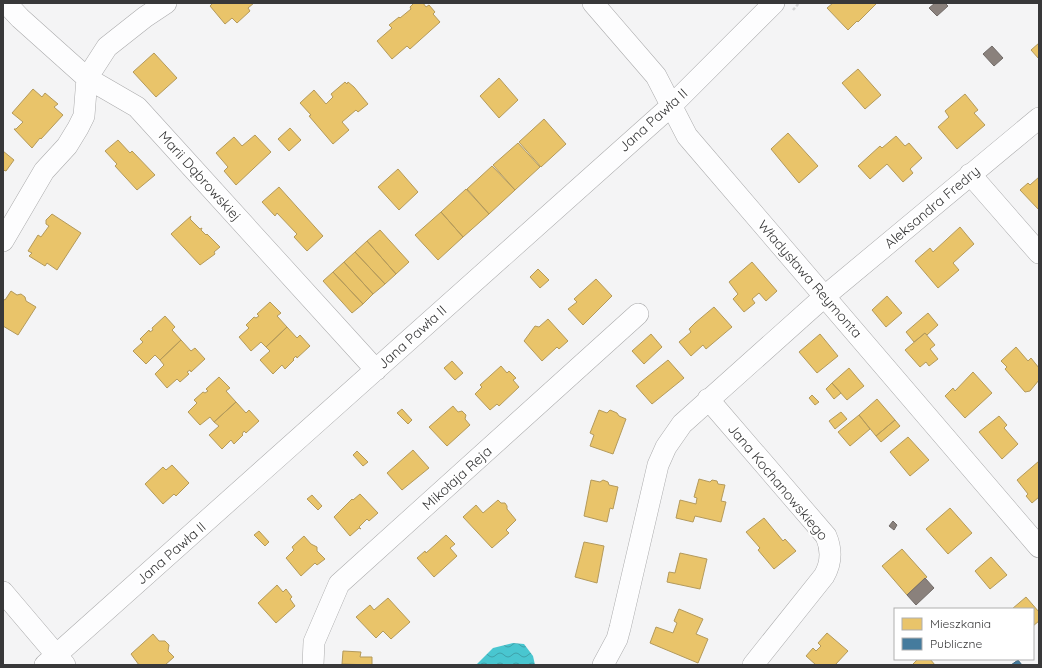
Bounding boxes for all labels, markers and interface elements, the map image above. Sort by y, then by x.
street label: Jana Pawła II [615,84,691,156]
street label: Marii Dąbrowskiej [155,127,245,225]
street label: Aleksandra Fredry [880,162,984,252]
street label: Władysława Reymonta [754,216,866,342]
street label: Jana Pawła II [374,301,450,373]
street label: Jana Kochanowskiego [724,420,832,544]
street label: Mikołaja Reja [418,442,496,514]
street label: Jana Pawła II [132,518,210,588]
legend [894,608,1034,660]
text: Mieszkania [930,616,991,631]
text: Publiczne [930,636,982,651]

